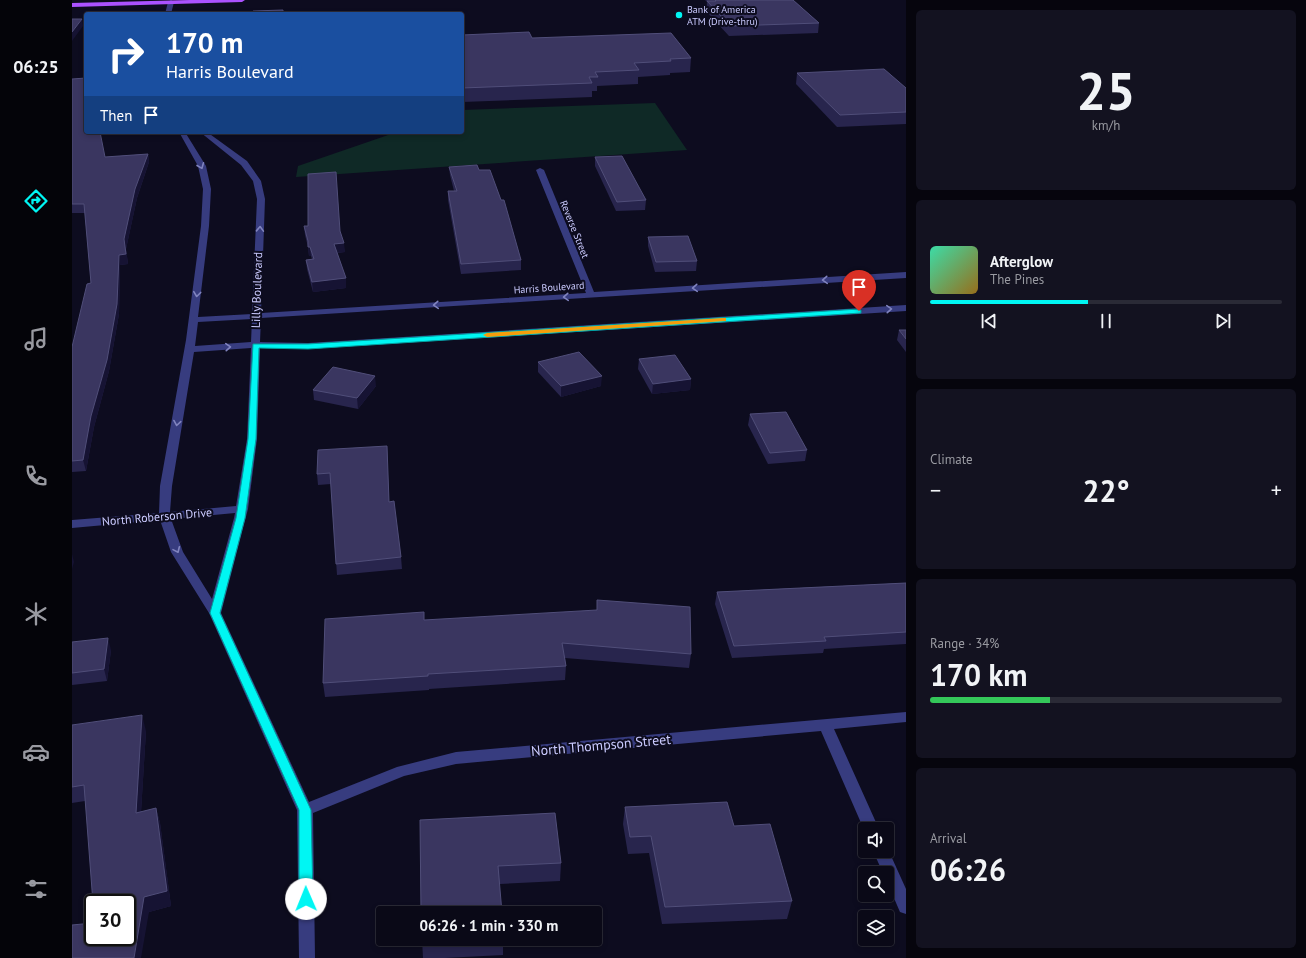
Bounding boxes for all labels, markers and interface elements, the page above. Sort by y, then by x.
place label: Bank of America ATM (Drive-thru) [687,3,758,28]
marker: Bank of America ATM (Drive-thru) [674,10,684,20]
text: 170 m [166,24,243,61]
icon: right [100,28,152,80]
text: 06:25 [13,55,59,78]
text: 25 [1077,57,1135,124]
text: Harris Boulevard [166,60,294,83]
icon: arrive [140,104,162,126]
text: Then [100,106,132,125]
text: km/h [1092,117,1120,134]
one-way arrow [196,162,204,169]
icon: directions [22,187,50,215]
street label: Reverse Street [557,198,592,260]
one-way arrow [255,226,264,232]
street label: Lilly Boulevard [248,252,265,328]
text: Afterglow [990,252,1053,271]
pin [842,270,876,311]
text: The Pines [990,271,1044,288]
one-way arrow [822,276,828,285]
icon: arrive [848,276,870,298]
street label: Harris Boulevard [513,279,585,296]
one-way arrow [692,284,698,293]
one-way arrow [192,291,201,297]
one-way arrow [563,292,569,301]
one-way arrow [433,300,439,309]
one-way arrow [886,305,892,314]
icon: previous [978,310,1000,332]
icon: pause [1095,310,1117,332]
icon: next [1212,310,1234,332]
icon: music [22,325,50,353]
one-way arrow [225,342,231,351]
one-way arrow [173,420,182,426]
text: Climate [930,451,973,468]
icon: phone [22,462,50,490]
text: 22° [1082,471,1130,510]
text: − [930,476,941,504]
text: + [1271,476,1282,504]
street label: North Roberson Drive [101,504,213,529]
one-way arrow [172,546,180,553]
icon: climate [22,600,50,628]
text: Range · 34% [930,635,999,652]
text: 170 km [930,655,1028,694]
street label: North Thompson Street [530,730,672,760]
icon: car [22,738,50,766]
map controls [858,822,894,946]
button: sound [858,822,894,858]
text: Arrival [930,830,966,847]
text: 06:26 [930,850,1006,889]
button: search [858,866,894,902]
icon: filters [22,875,50,903]
position arrow [285,878,327,920]
speed limit sign: 30 [84,894,136,946]
button: layers [858,910,894,946]
text: 06:26 · 1 min · 330 m [420,916,558,935]

